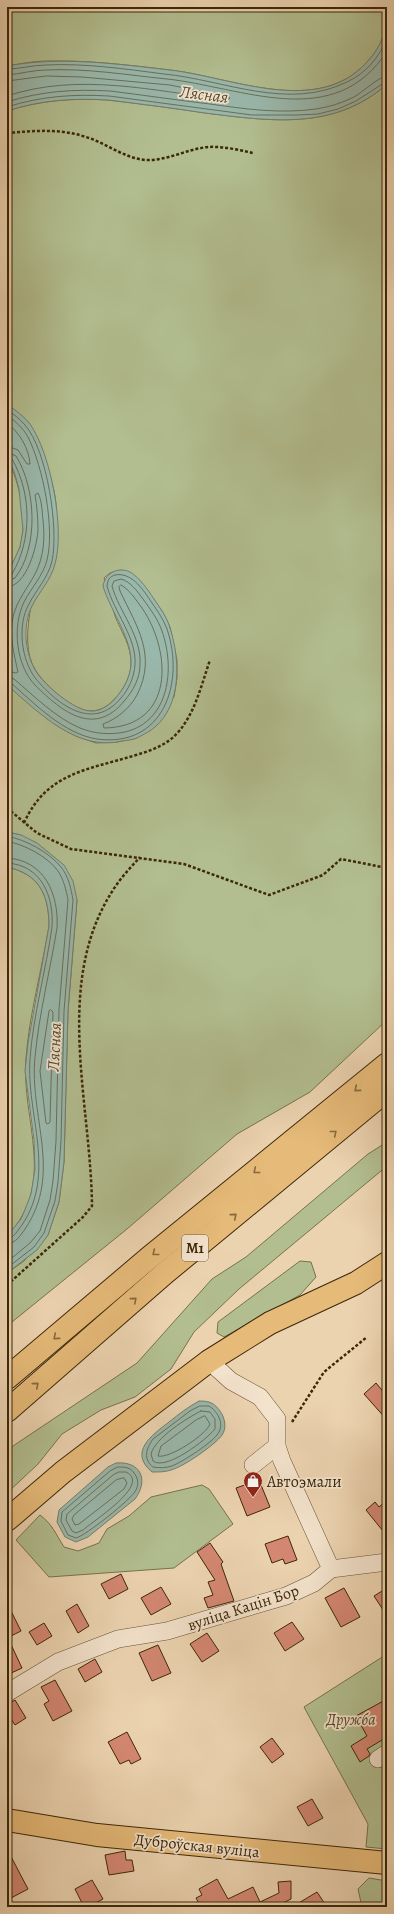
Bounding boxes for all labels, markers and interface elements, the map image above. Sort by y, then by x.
water label: Лясная [177,80,230,109]
water label: Лясная [42,1022,67,1073]
one-way arrow [354,1084,362,1091]
one-way arrow [329,1131,337,1138]
one-way arrow [254,1166,261,1173]
one-way arrow [229,1213,236,1220]
road number: М1 [182,1235,208,1261]
one-way arrow [153,1248,160,1255]
one-way arrow [130,1297,137,1304]
one-way arrow [53,1332,61,1339]
one-way arrow [32,1383,39,1390]
shop icon: Автоэмали [242,1470,264,1498]
place label: Автоэмали [266,1471,342,1493]
street label: вуліца Кацін Бор [185,1580,302,1636]
park label: Дружба [325,1709,376,1731]
street label: Дуброўская вуліца [133,1828,261,1864]

